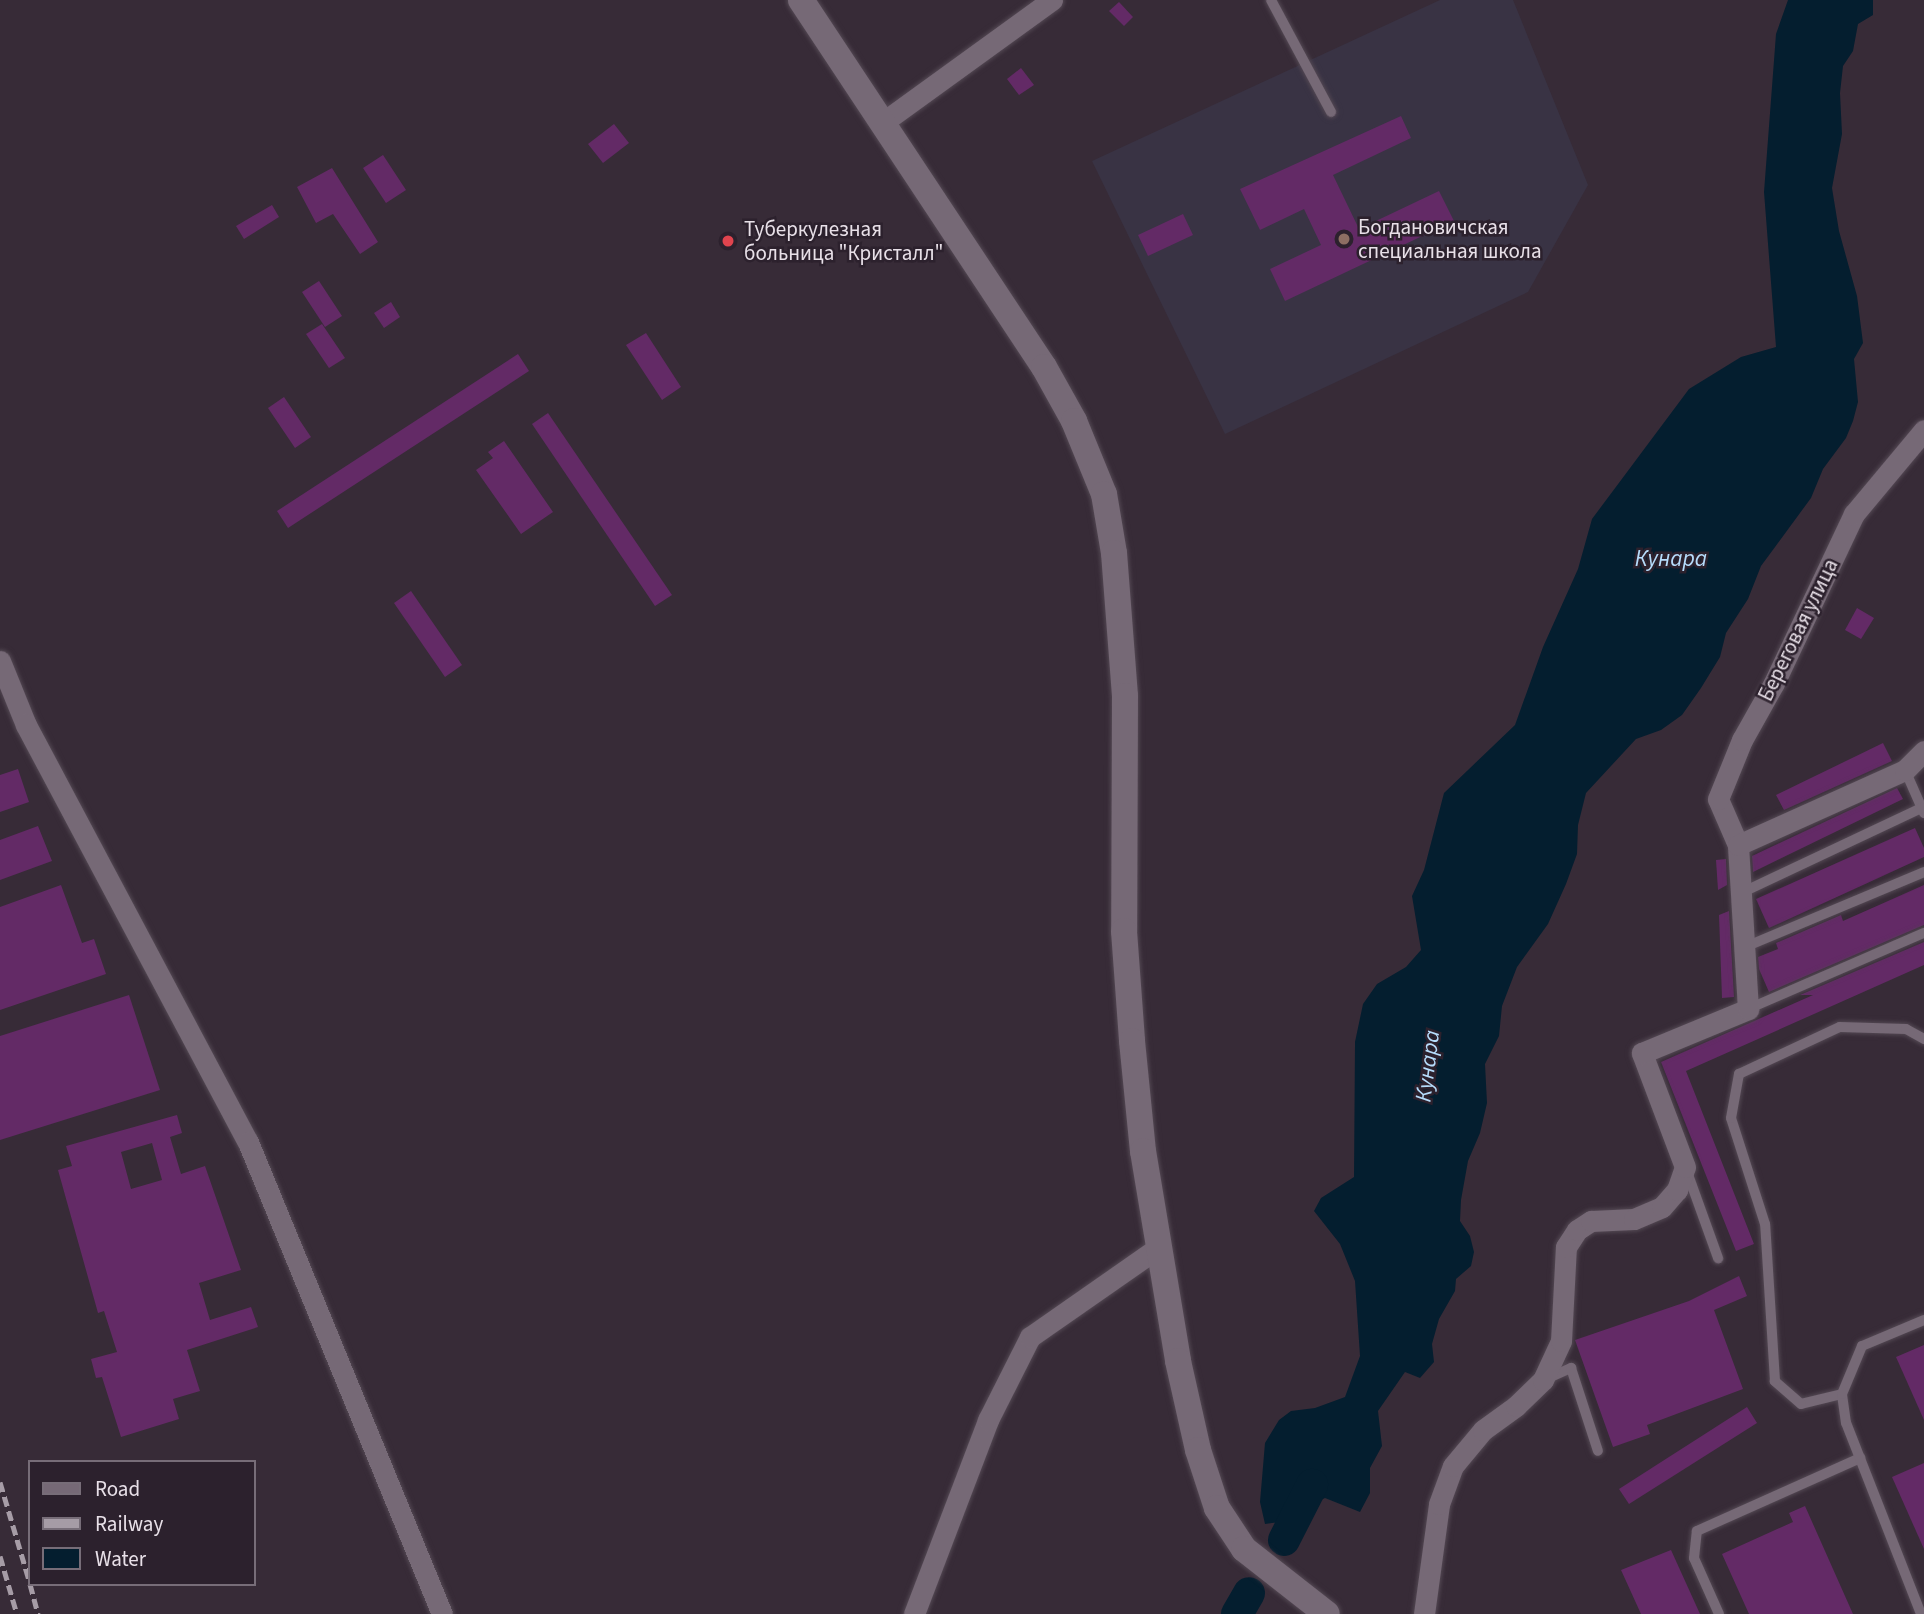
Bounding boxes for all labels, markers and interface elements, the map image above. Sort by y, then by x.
place label: Богдановичская специальная школа [1358,214,1542,264]
place label: Туберкулезная больница "Кристалл" [744,216,944,266]
marker: Туберкулезная больница "Кристалл" [718,231,738,251]
marker: Богдановичская специальная школа [1336,231,1352,247]
water label: Кунара [1635,545,1707,573]
street label: Береговая улица [1753,555,1843,705]
water label: Кунара [1410,1028,1446,1104]
legend [28,1460,256,1586]
text: Road [95,1474,140,1504]
text: Railway [95,1509,163,1539]
text: Water [95,1544,146,1574]

